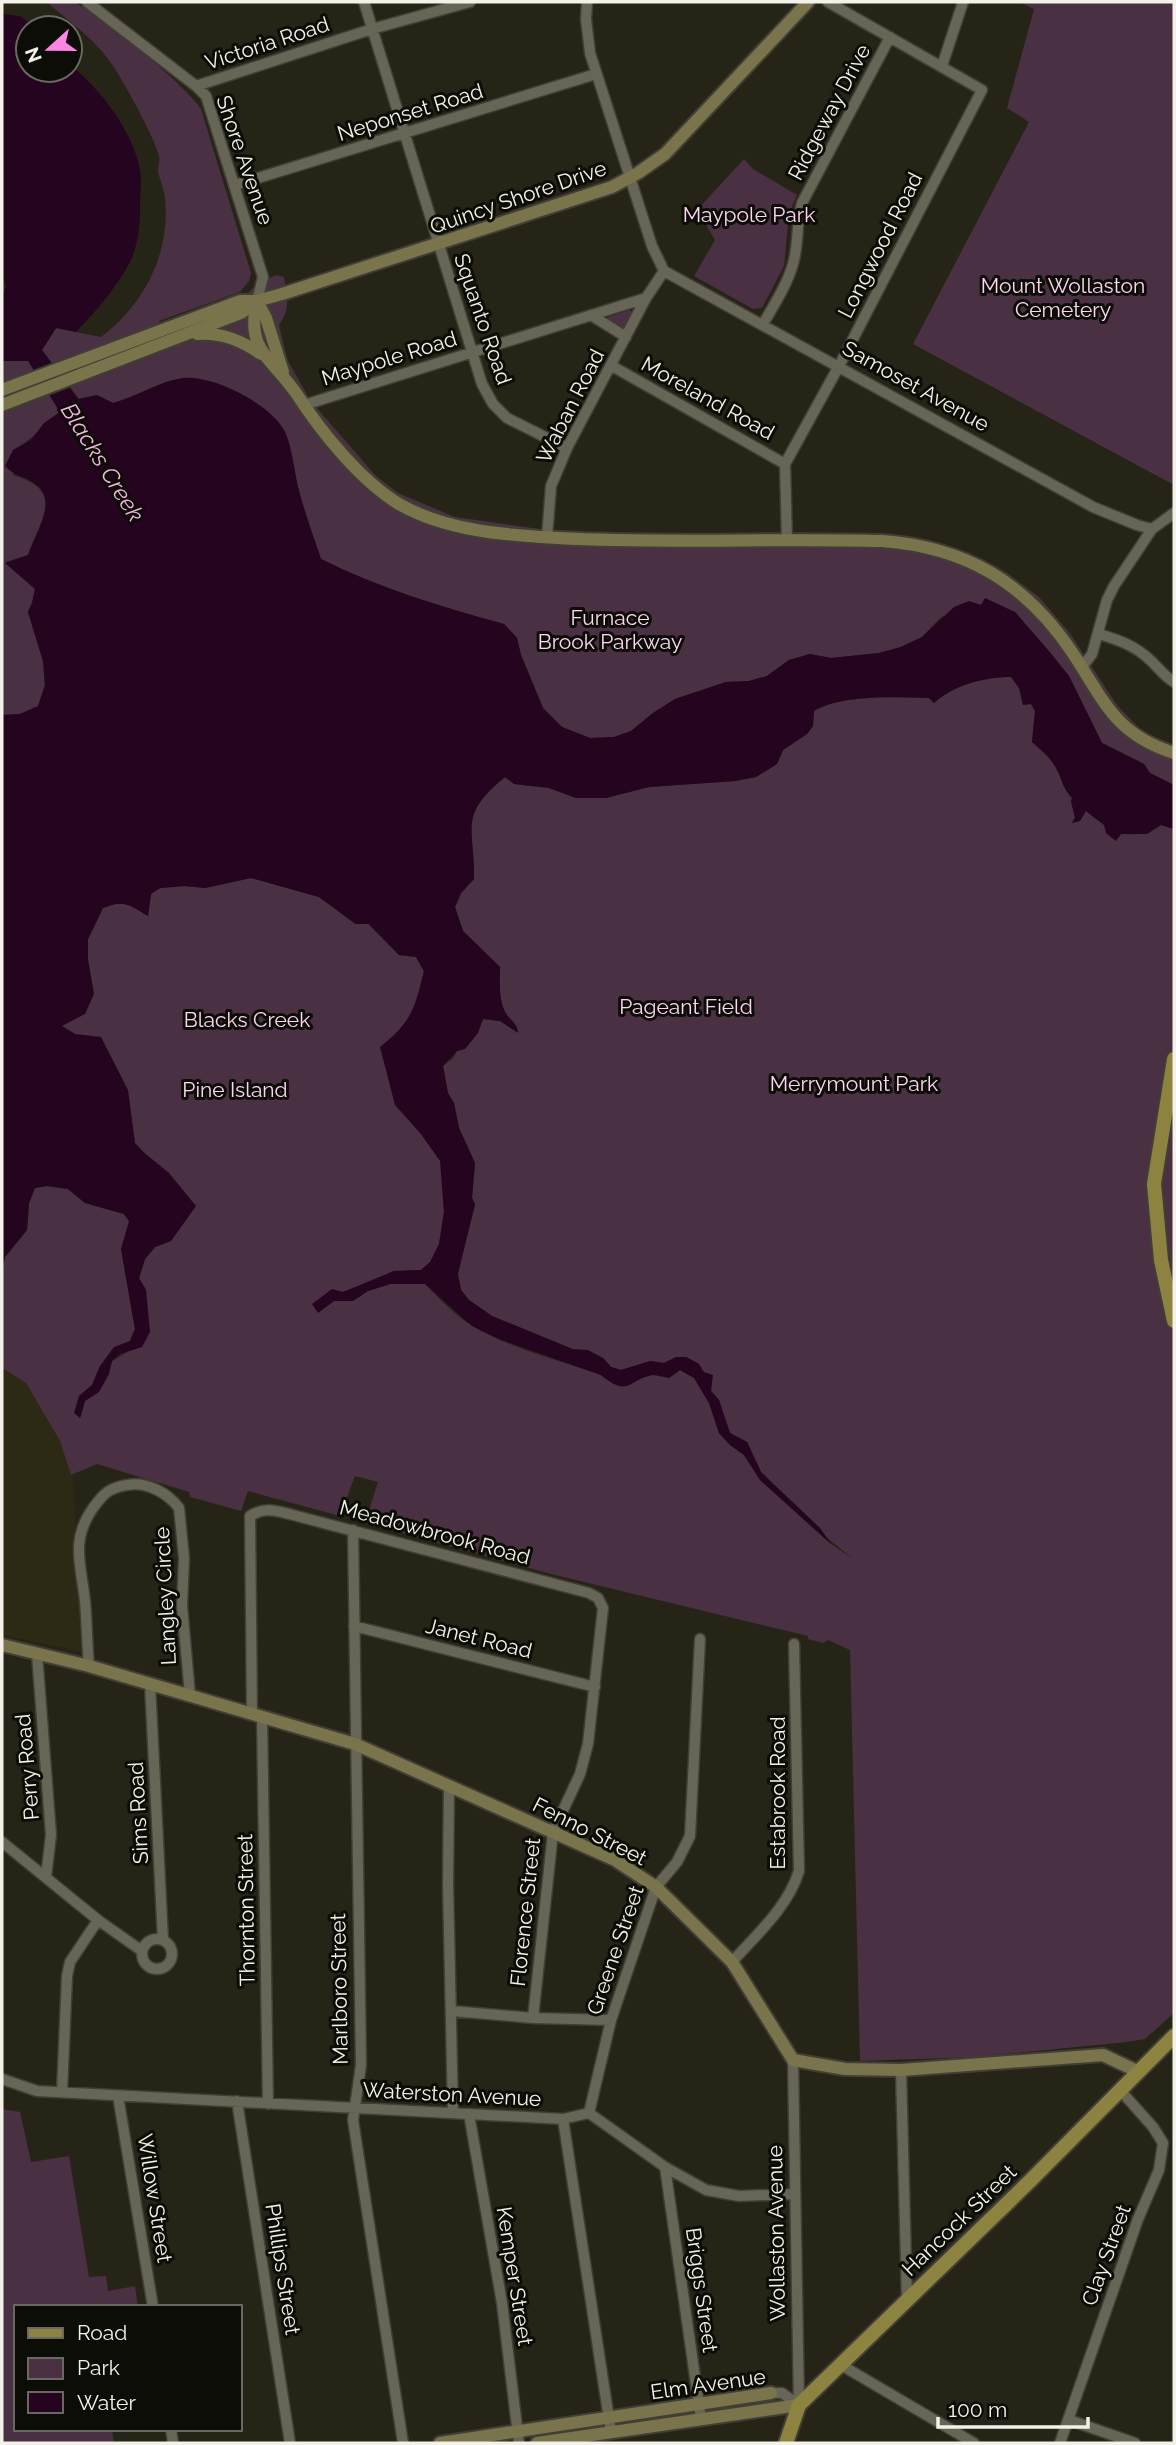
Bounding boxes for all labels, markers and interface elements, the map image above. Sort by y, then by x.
street label: Victoria Road [202,11,332,75]
north arrow [14,14,84,84]
street label: Ridgeway Drive [783,40,875,184]
text: N [20,44,46,66]
street label: Neponset Road [334,78,486,146]
street label: Shore Avenue [211,92,279,228]
street label: Quincy Shore Drive [427,155,609,239]
street label: Longwood Road [832,168,928,322]
park label: Maypole Park [683,202,815,227]
street label: Squanto Road [449,250,517,388]
park label: Mount Wollaston Cemetery [981,273,1145,322]
street label: Maypole Road [318,326,460,390]
street label: Samoset Avenue [838,335,994,437]
street label: Waban Road [531,345,609,467]
street label: Moreland Road [637,351,779,445]
water label: Blacks Creek [56,398,150,526]
park label: Furnace Brook Parkway [538,605,682,654]
park label: Pageant Field [619,994,753,1019]
park label: Blacks Creek [184,1007,310,1032]
park label: Merrymount Park [770,1071,938,1096]
park label: Pine Island [182,1077,288,1102]
street label: Meadowbrook Road [337,1495,533,1569]
street label: Langley Circle [149,1526,181,1666]
street label: Janet Road [423,1613,535,1663]
street label: Perry Road [10,1713,44,1821]
street label: Estabrook Road [765,1716,790,1870]
street label: Sims Road [123,1761,153,1865]
street label: Fenno Street [529,1792,651,1870]
street label: Thornton Street [232,1834,260,1986]
street label: Florence Street [505,1836,545,1988]
street label: Greene Street [581,1882,649,2018]
street label: Marlboro Street [325,1913,353,2065]
street label: Waterston Avenue [362,2077,542,2111]
street label: Willow Street [132,2132,178,2264]
street label: Wollaston Avenue [762,2145,790,2321]
street label: Hancock Street [897,2159,1021,2281]
street label: Clay Street [1076,2201,1136,2309]
street label: Phillips Street [260,2202,306,2336]
street label: Kemper Street [492,2205,538,2347]
street label: Briggs Street [681,2226,723,2354]
legend [14,2305,242,2431]
text: Road [77,2320,127,2345]
text: Park [77,2355,120,2380]
street label: Elm Avenue [649,2364,767,2404]
scale bar [938,2386,1088,2430]
text: Water [77,2390,136,2415]
text: 100 m [948,2397,1007,2422]

